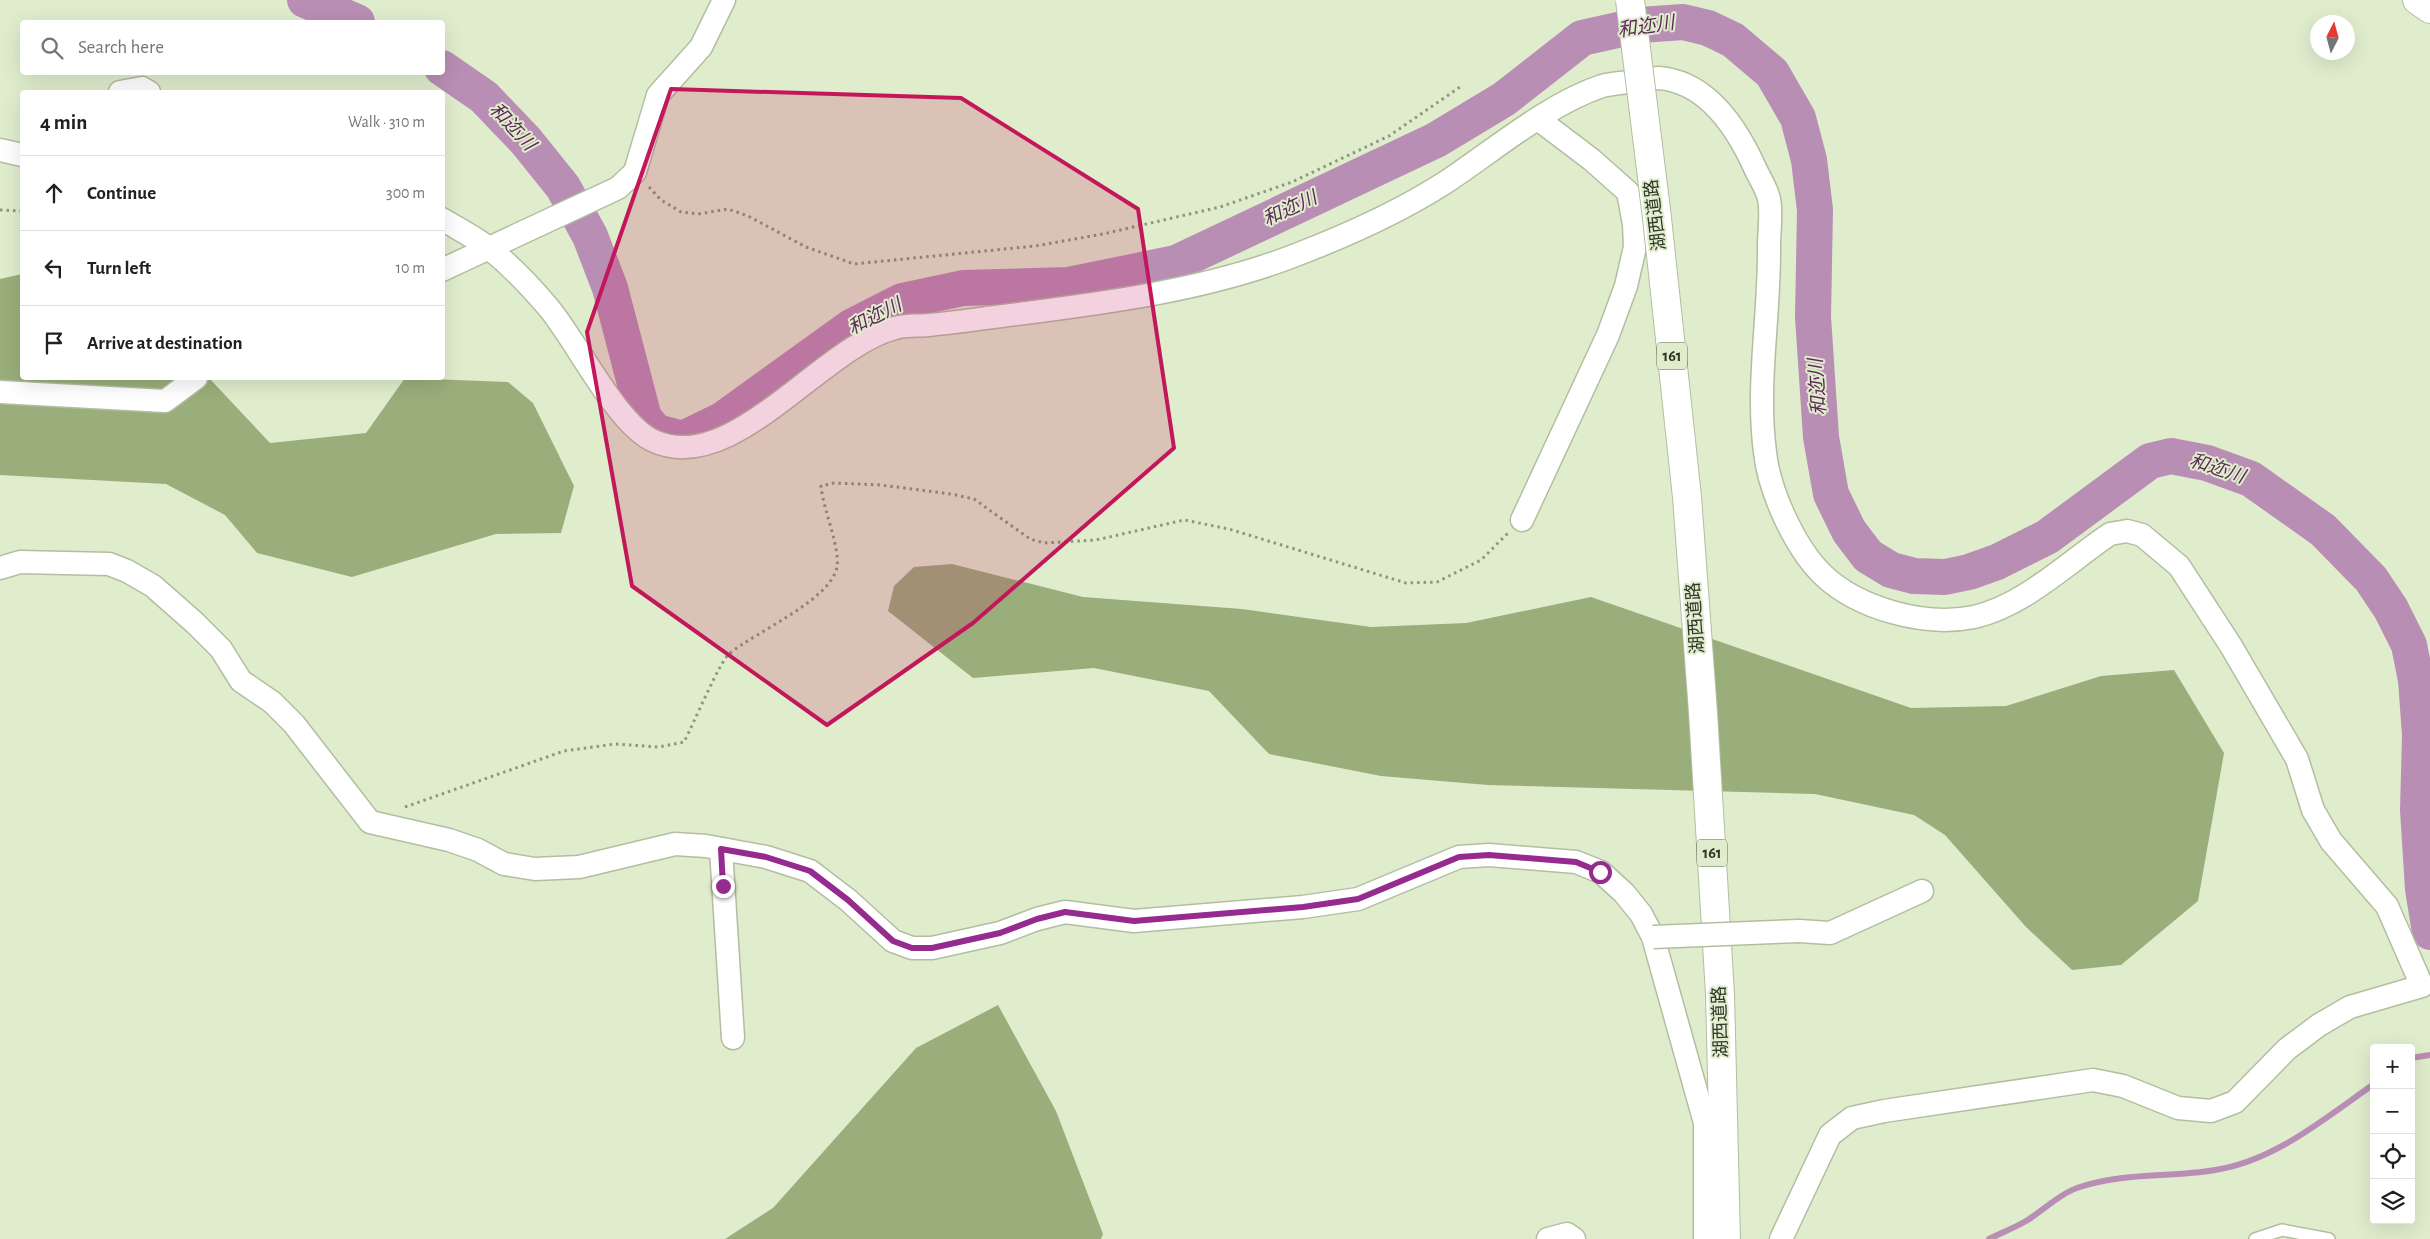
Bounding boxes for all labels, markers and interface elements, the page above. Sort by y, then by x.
water label: 和迩川 [1616,12,1678,40]
north arrow [2310,15,2355,60]
search box [20,20,445,75]
icon: search [38,34,66,62]
text: Search here [78,38,164,57]
water label: 和迩川 [486,99,540,156]
text: 4 min [40,112,87,133]
text: Walk · 310 m [348,114,425,130]
street label: 湖西道路 [1641,178,1669,252]
icon: ahead [40,179,68,207]
text: Continue [87,184,156,203]
text: 300 m [386,185,425,201]
water label: 和迩川 [1260,187,1322,230]
icon: left [40,254,68,282]
text: Turn left [87,259,151,278]
text: 10 m [396,260,425,276]
water label: 和迩川 [845,294,906,338]
icon: arrive [40,329,68,357]
text: Arrive at destination [87,334,243,353]
road number: 161 [1657,342,1687,370]
water label: 和迩川 [1805,356,1829,416]
water label: 和迩川 [2187,450,2249,487]
street label: 湖西道路 [1683,581,1707,655]
road number: 161 [1697,840,1727,866]
route start [1589,861,1612,884]
route end [712,875,735,898]
street label: 湖西道路 [1709,986,1731,1058]
map controls [2370,1044,2415,1224]
button: + [2370,1044,2415,1089]
button: − [2370,1089,2415,1134]
button: locate [2370,1134,2415,1179]
button: layers [2370,1179,2415,1224]

